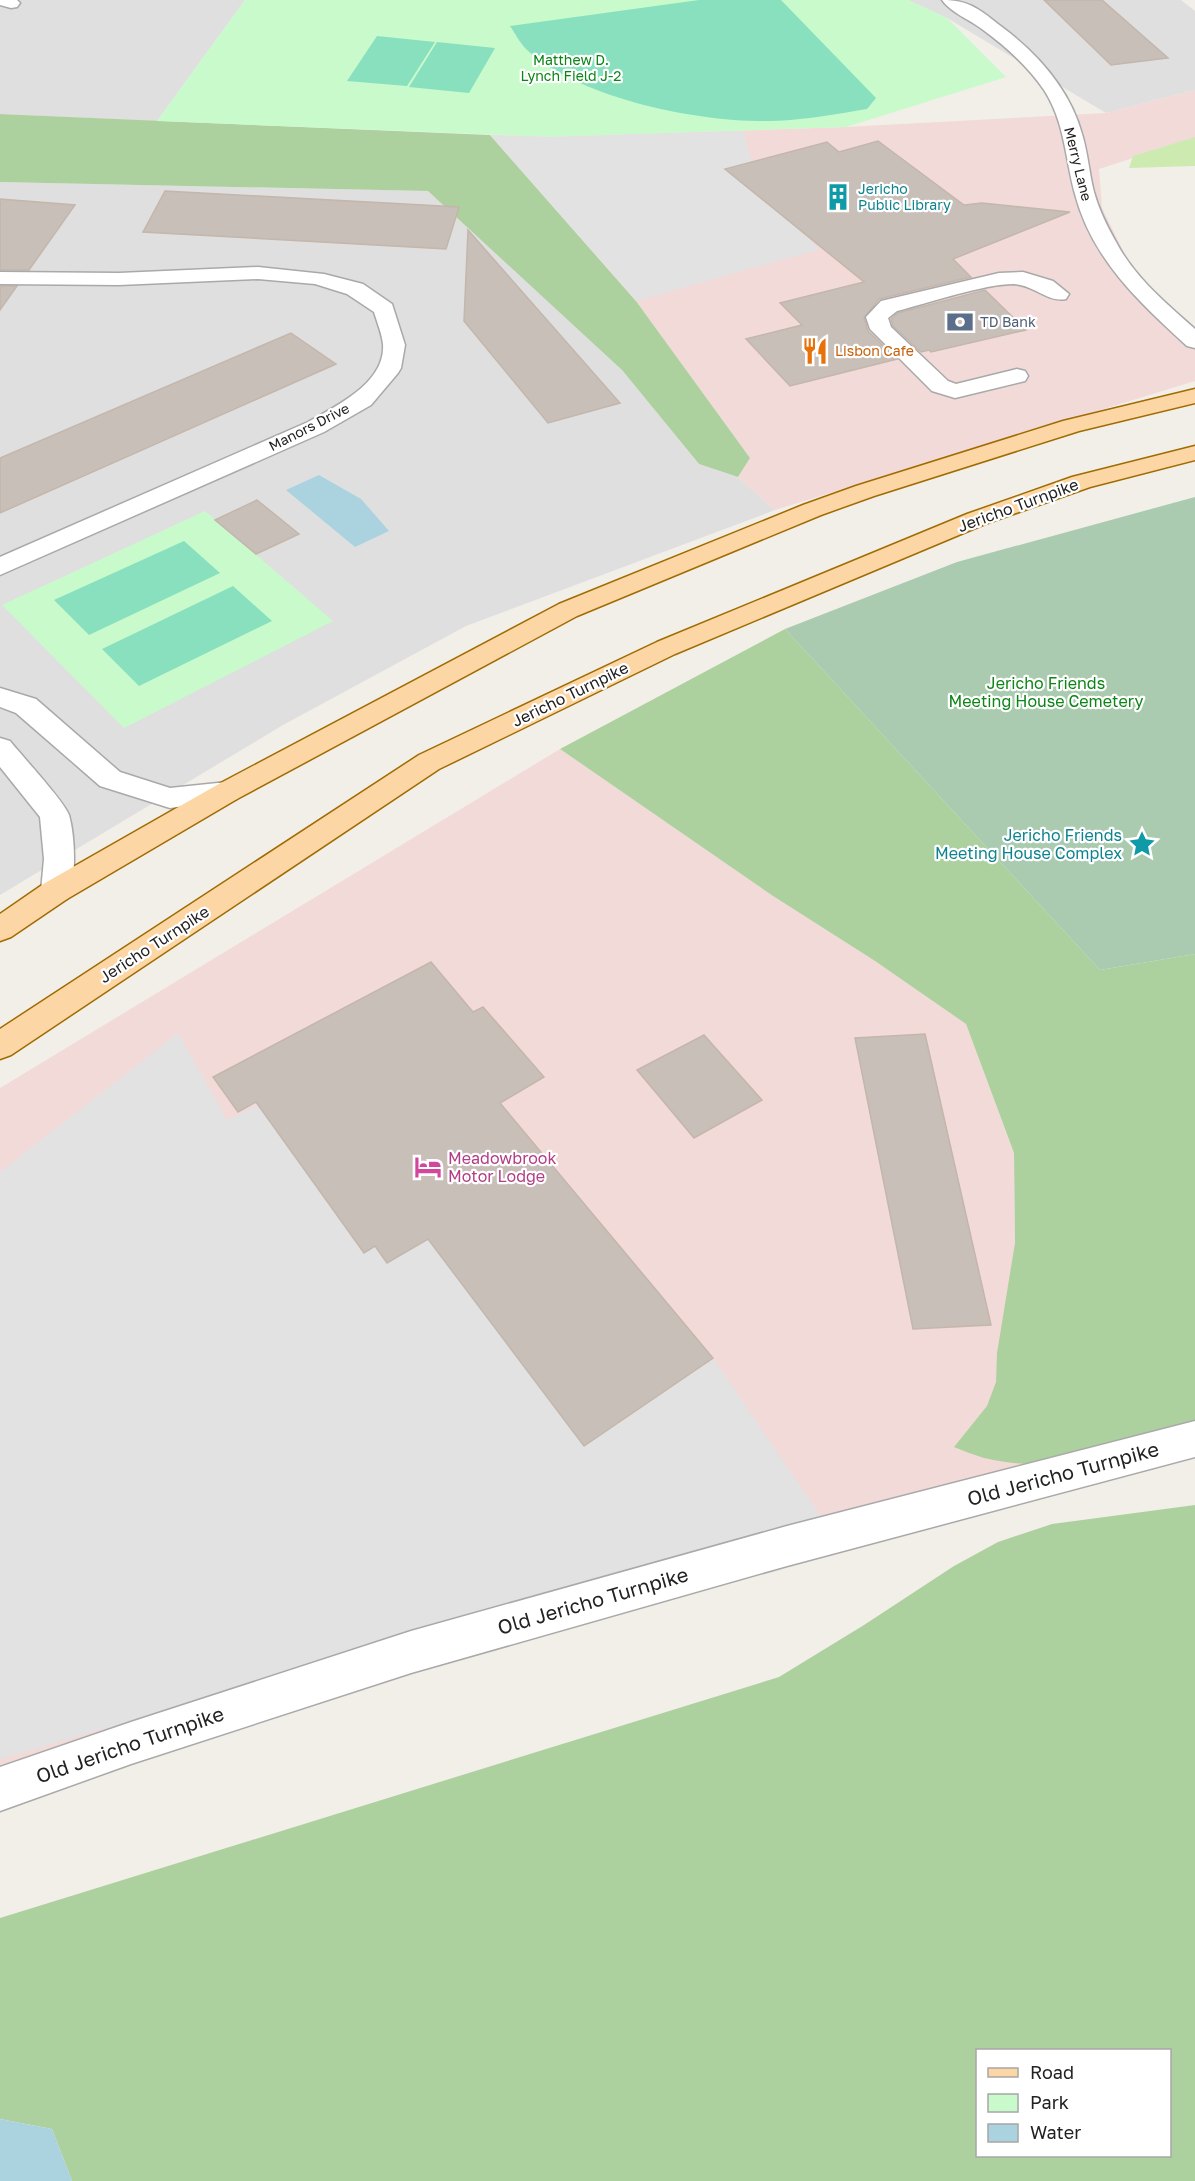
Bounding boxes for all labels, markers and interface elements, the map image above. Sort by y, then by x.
park label: Matthew D. Lynch Field J-2 [521,51,621,84]
street label: Merry Lane [1061,125,1096,203]
place label: Jericho Public Library [858,180,951,213]
building icon: Jericho Public Library [823,182,853,212]
bank icon: TD Bank [945,307,975,337]
place label: TD Bank [980,313,1036,330]
restaurant icon: Lisbon Cafe [800,336,830,366]
place label: Lisbon Cafe [835,342,914,359]
street label: Manors Drive [266,399,352,454]
street label: Jericho Turnpike [955,474,1081,536]
street label: Jericho Turnpike [508,657,632,731]
park label: Jericho Friends Meeting House Cemetery [949,673,1143,711]
place label: Jericho Friends Meeting House Complex [935,825,1122,863]
place icon: Jericho Friends Meeting House Complex [1127,829,1157,859]
street label: Jericho Turnpike [95,901,213,987]
place label: Meadowbrook Motor Lodge [448,1148,556,1186]
hotel icon: Meadowbrook Motor Lodge [413,1152,443,1182]
street label: Old Jericho Turnpike [964,1436,1161,1510]
street label: Old Jericho Turnpike [495,1561,691,1639]
street label: Old Jericho Turnpike [32,1701,227,1788]
legend [976,2049,1171,2157]
text: Road [1030,2061,1074,2083]
text: Park [1030,2091,1069,2113]
text: Water [1030,2121,1081,2143]

